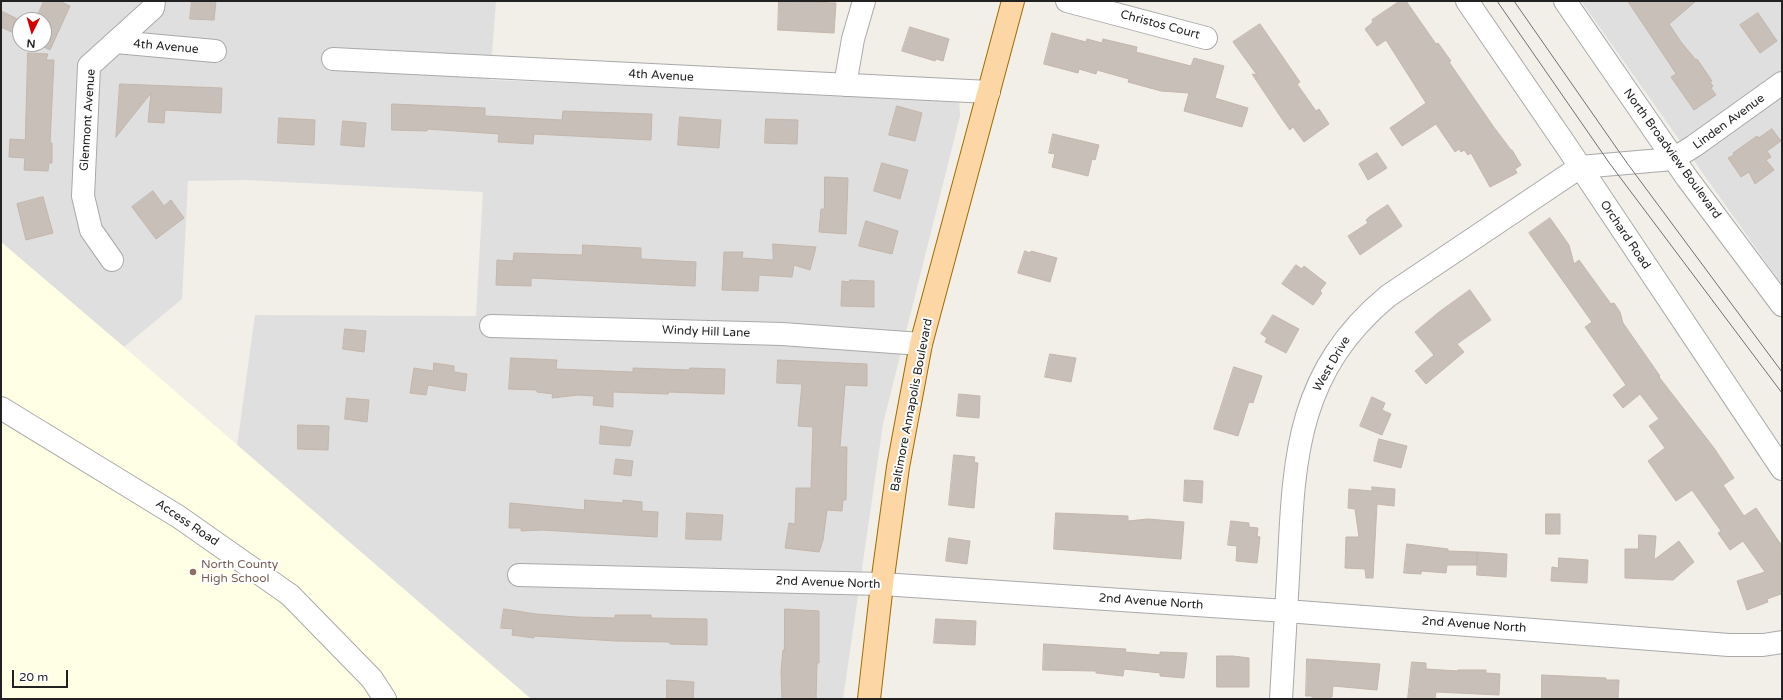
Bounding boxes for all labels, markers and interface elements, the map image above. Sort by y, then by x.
street label: Christos Court [1119,7,1201,43]
north arrow [12,12,52,52]
text: N [26,37,36,50]
street label: 4th Avenue [133,37,199,57]
street label: 4th Avenue [628,67,694,85]
street label: Glenmont Avenue [77,68,99,172]
street label: North Broadview Boulevard [1620,86,1724,222]
street label: Linden Avenue [1690,91,1768,153]
street label: Orchard Road [1597,198,1653,272]
street label: Baltimore Annapolis Boulevard [888,317,936,493]
street label: Windy Hill Lane [662,323,750,341]
street label: West Drive [1310,334,1354,394]
street label: Access Road [153,497,221,549]
place label: North County High School [201,558,278,586]
marker: North County High School [188,567,198,577]
street label: 2nd Avenue North [775,574,881,592]
street label: 2nd Avenue North [1098,591,1204,613]
street label: 2nd Avenue North [1421,614,1527,636]
scale bar [14,662,70,688]
text: 20 m [19,670,48,684]

